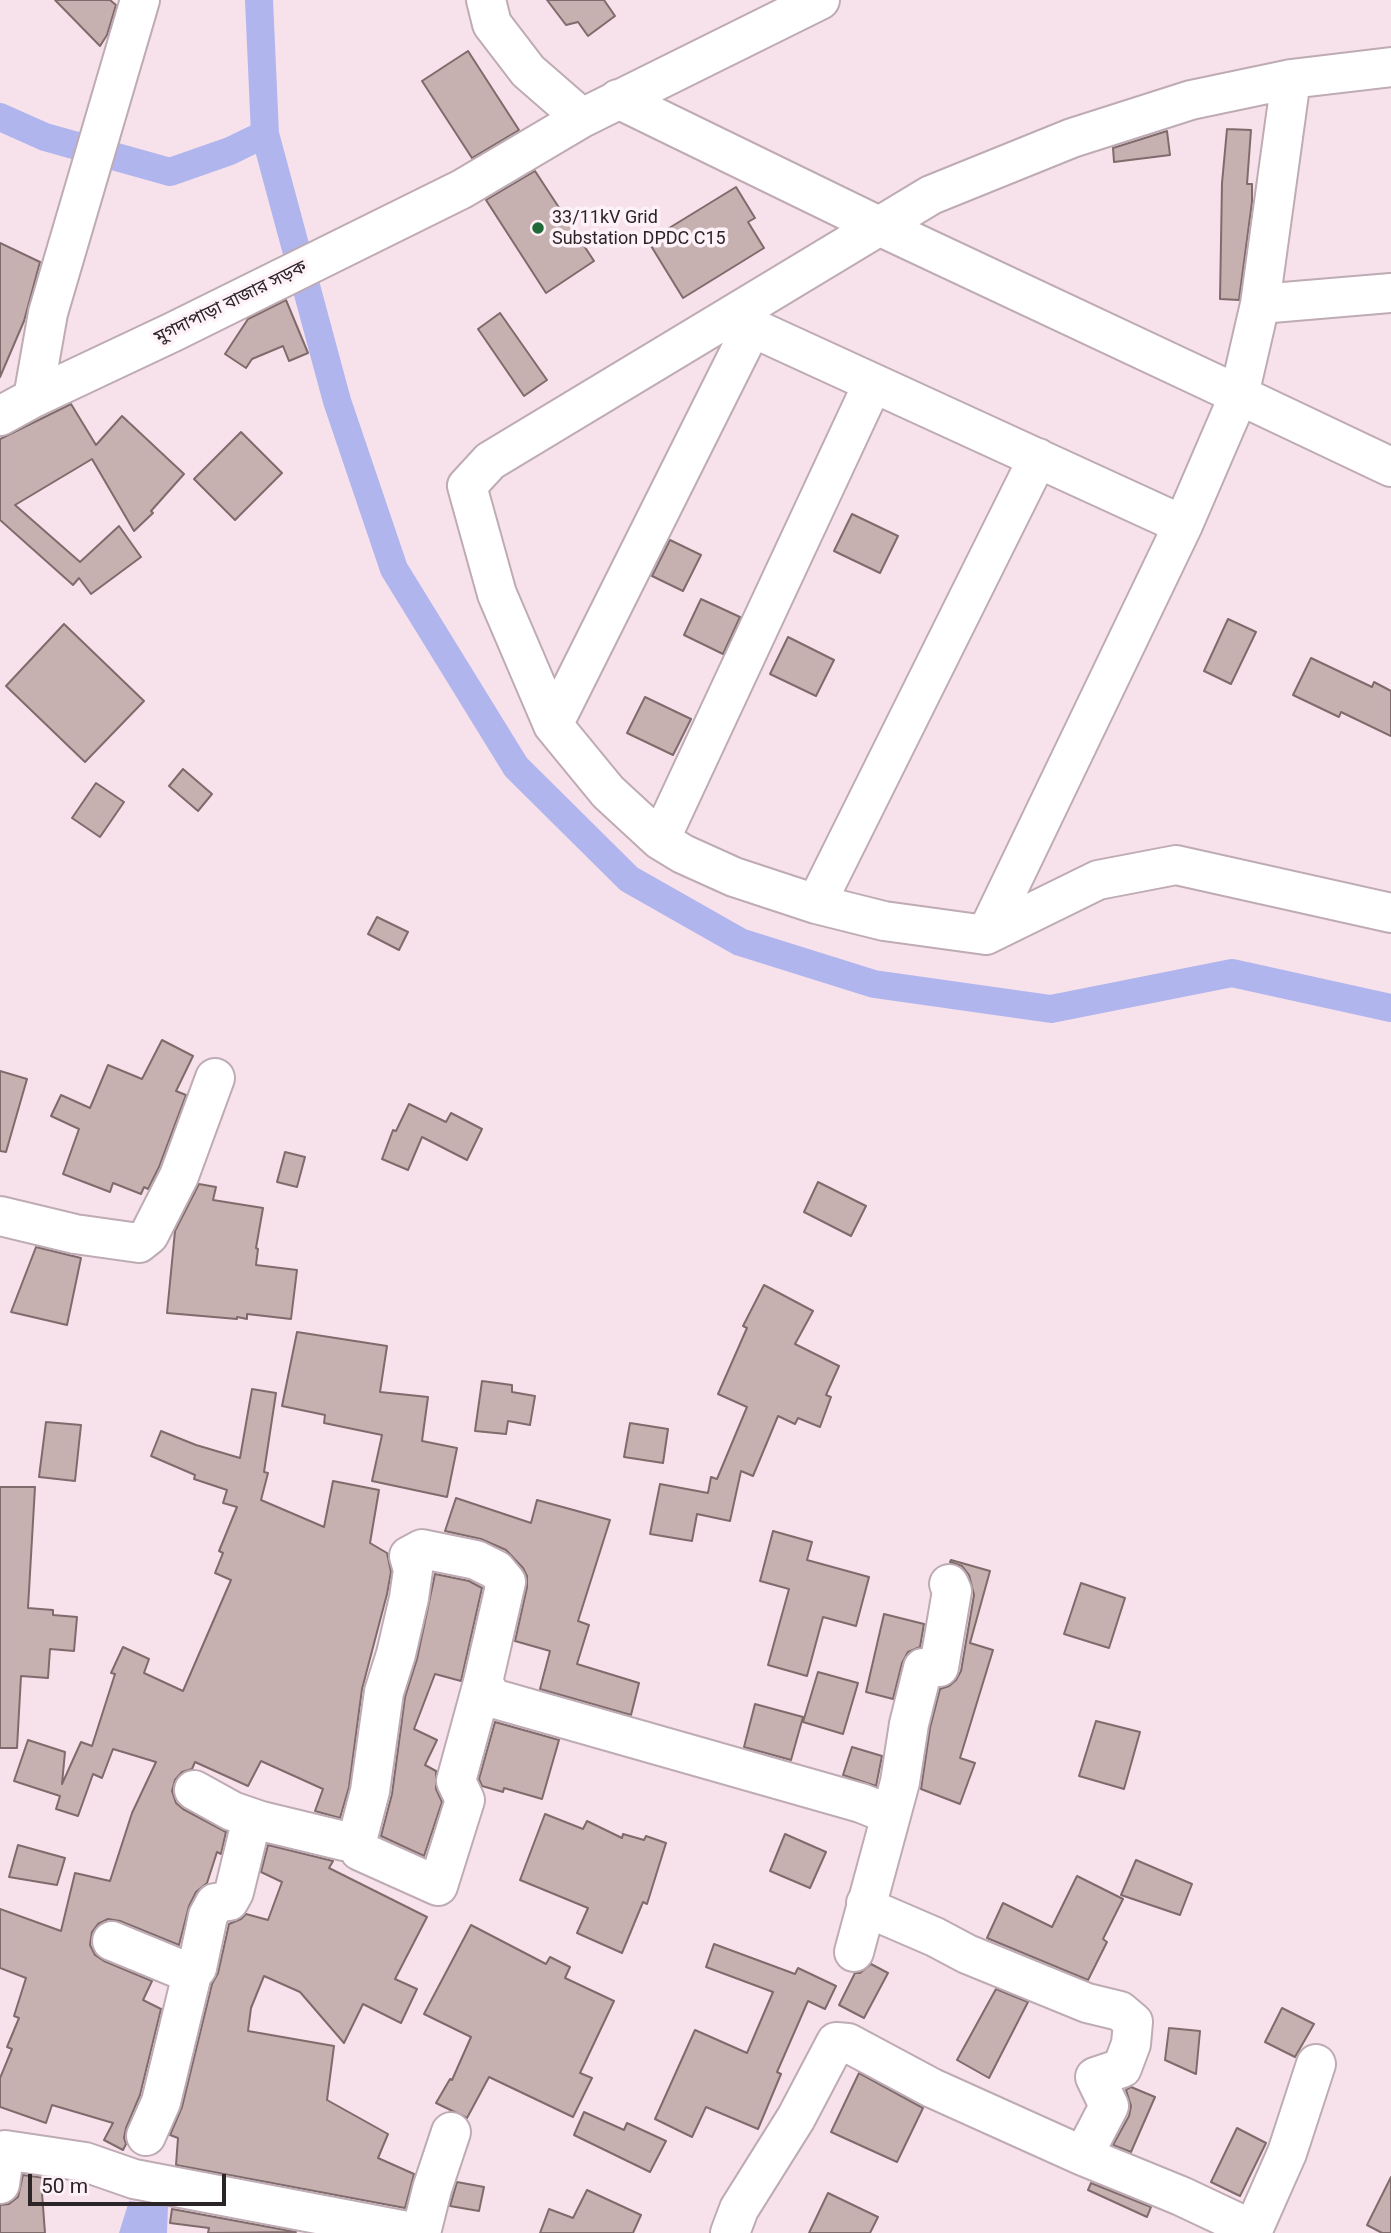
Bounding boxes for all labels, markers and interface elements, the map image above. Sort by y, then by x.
place label: 33/11kV Grid Substation DPDC C15 [552,207,726,249]
marker: 33/11kV Grid Substation DPDC C15 [530,220,546,236]
street label: মুগদাপাড়া বাজার সড়ক [151,257,311,349]
scale bar [32,2160,229,2204]
text: 50 m [41,2174,88,2198]

